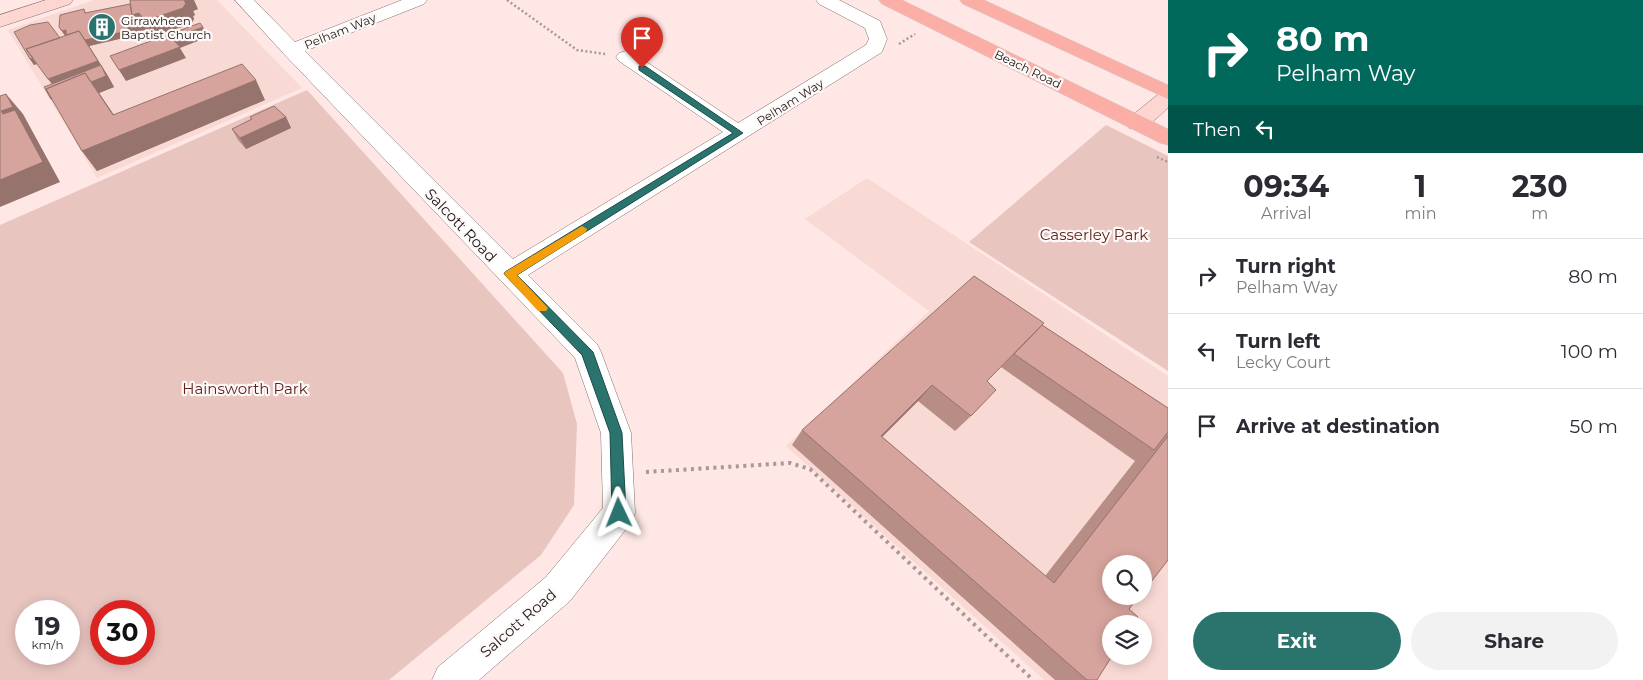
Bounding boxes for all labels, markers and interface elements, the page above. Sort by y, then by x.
street label: Pelham Way [302,10,379,52]
building icon: Girrawheen Baptist Church [87,12,117,42]
place label: Girrawheen Baptist Church [121,13,211,42]
pin [621,17,663,68]
text: 80 m [1276,17,1370,60]
icon: right [1193,20,1258,85]
icon: arrive [628,24,656,52]
street label: Beach Road [992,46,1064,92]
text: Pelham Way [1276,60,1415,87]
street label: Pelham Way [754,75,827,129]
icon: left [1251,115,1279,143]
text: Then [1193,118,1241,141]
text: 09:34 [1243,168,1329,205]
text: 1 [1415,168,1426,205]
text: 230 [1512,168,1568,205]
street label: Salcott Road [421,184,501,266]
text: Arrival [1261,204,1311,223]
text: min [1404,204,1437,223]
text: m [1531,204,1548,223]
park label: Casserley Park [1040,225,1148,244]
text: Turn right [1236,255,1336,278]
icon: right [1193,262,1221,290]
text: 80 m [1568,265,1618,288]
text: Pelham Way [1236,278,1337,297]
text: Turn left [1236,330,1321,353]
icon: left [1193,337,1221,365]
text: 100 m [1561,340,1618,363]
text: Lecky Court [1236,353,1331,372]
park label: Hainsworth Park [182,379,308,398]
icon: arrive [1193,412,1221,440]
text: Arrive at destination [1236,415,1440,438]
text: 50 m [1570,415,1618,438]
position arrow [592,486,644,538]
map controls [1102,555,1152,665]
button: search [1102,555,1152,605]
street label: Salcott Road [476,585,560,661]
speed limit sign: 30 [90,600,155,665]
text: 19 [35,611,60,641]
button: Exit [1193,612,1401,670]
button: Share [1411,612,1618,670]
button: layers [1102,615,1152,665]
text: km/h [31,637,64,652]

